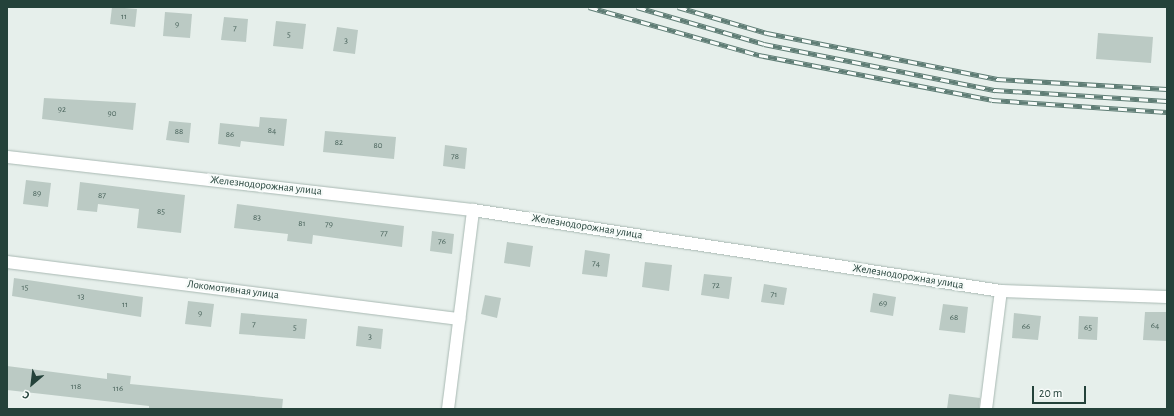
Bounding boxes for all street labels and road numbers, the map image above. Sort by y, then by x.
street label: Железнодорожная улица [210,174,322,198]
street label: Железнодорожная улица [531,212,643,242]
street label: Железнодорожная улица [852,262,964,292]
street label: Локомотивная улица [186,278,280,302]

